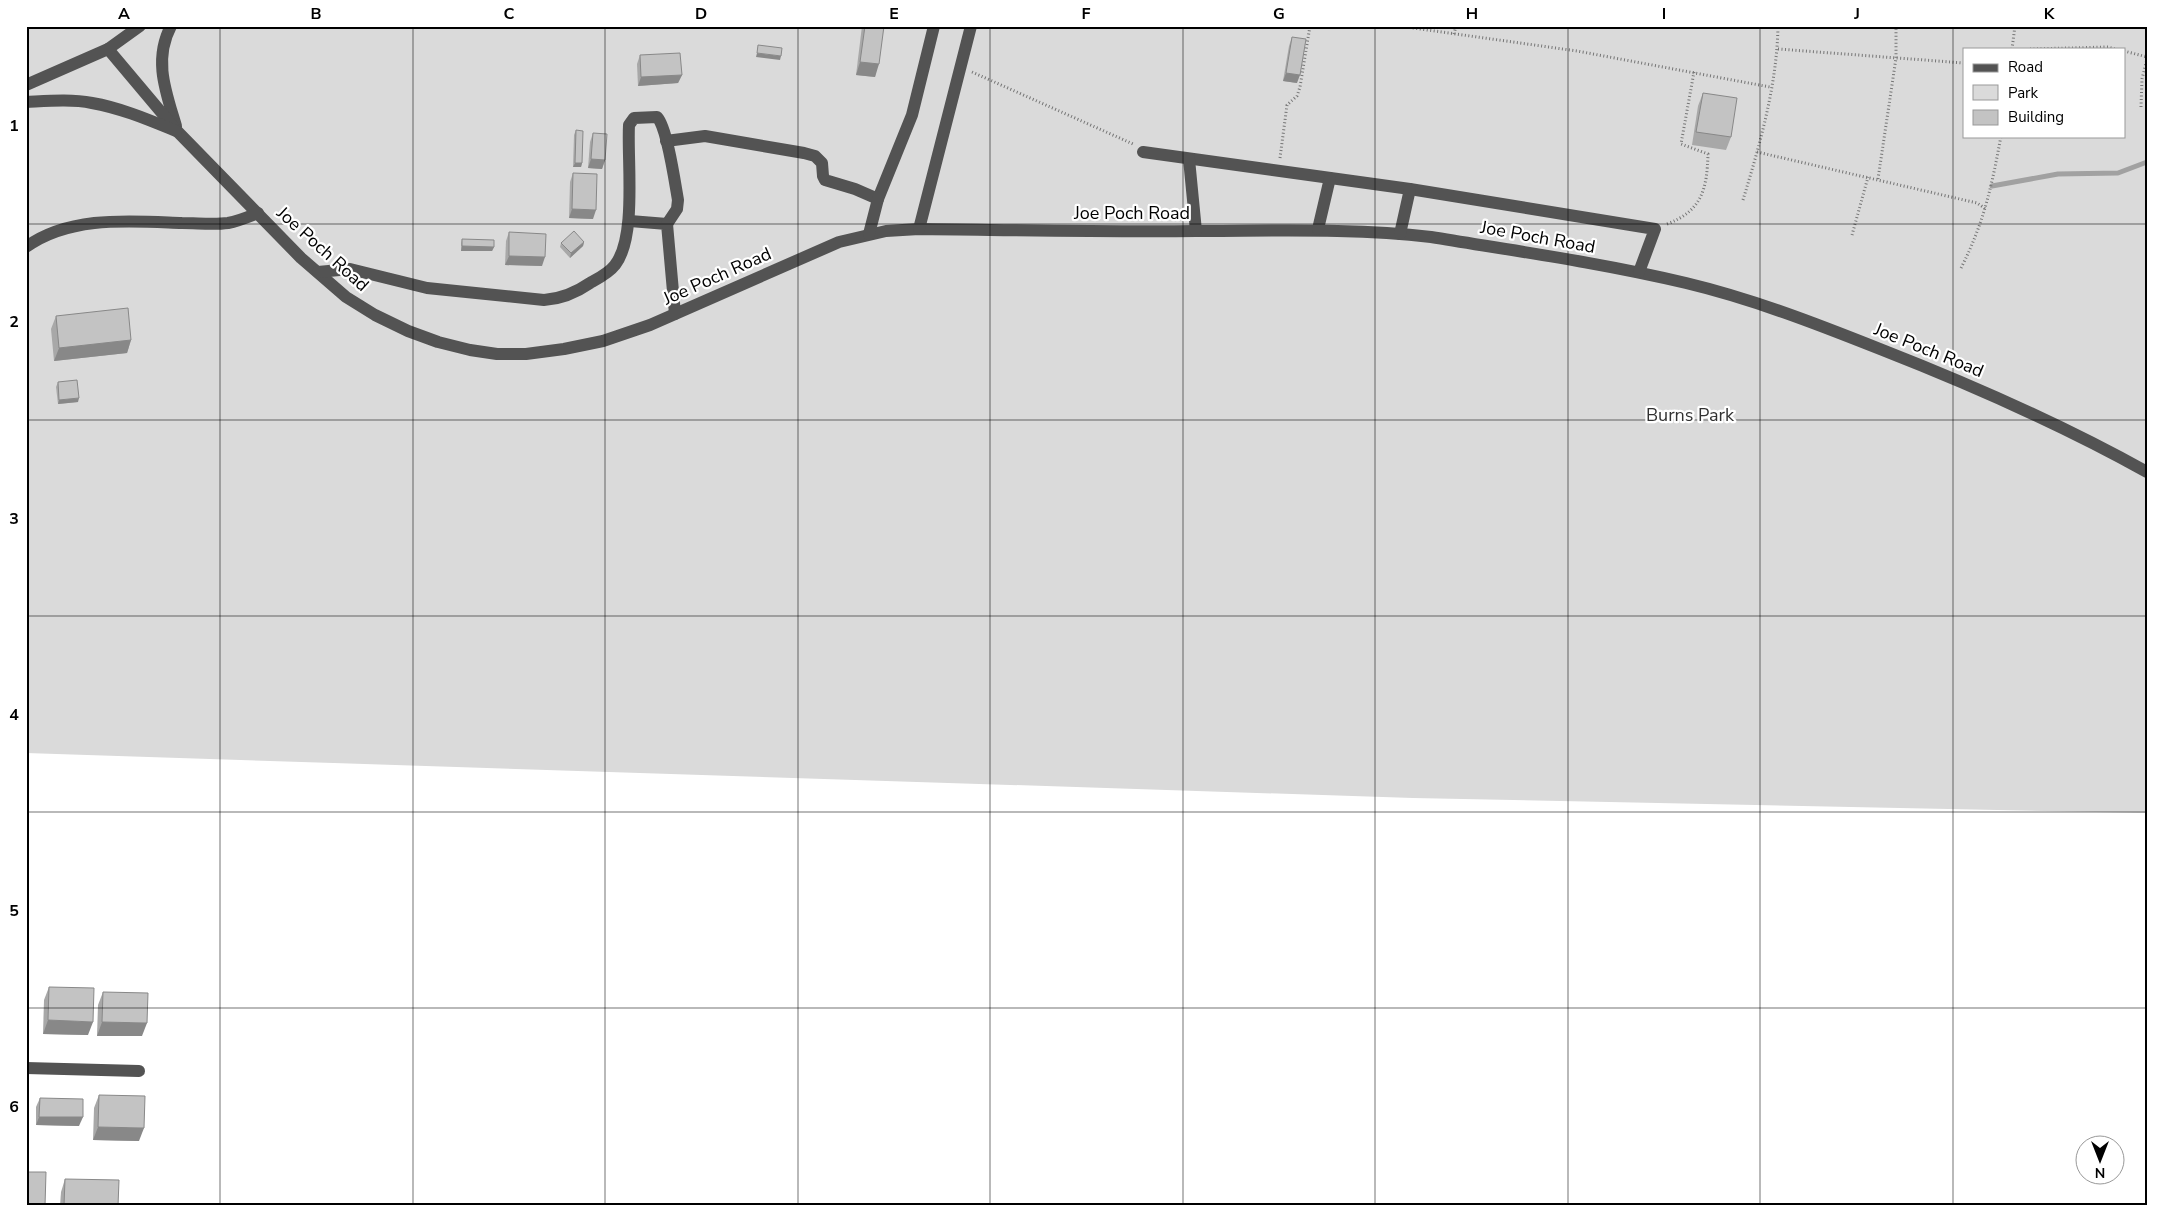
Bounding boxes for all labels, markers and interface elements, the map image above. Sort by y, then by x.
text: A [118,3,130,25]
text: B [310,3,322,25]
text: C [504,3,515,25]
text: D [695,3,707,25]
text: E [889,3,899,25]
text: F [1082,3,1091,25]
text: G [1273,3,1285,25]
text: H [1466,3,1478,25]
text: I [1662,3,1666,25]
text: J [1853,3,1860,25]
text: K [2044,3,2056,25]
legend [1963,48,2126,138]
text: Road [2008,57,2043,77]
text: Park [2008,83,2038,103]
text: Building [2008,107,2064,127]
text: 1 [9,115,19,137]
street label: Joe Poch Road [271,201,374,297]
street label: Joe Poch Road [1073,201,1190,225]
street label: Joe Poch Road [1478,215,1597,259]
street label: Joe Poch Road [658,241,775,311]
text: 2 [9,311,19,333]
street label: Joe Poch Road [1870,317,1987,383]
park label: Burns Park [1646,403,1735,427]
text: 3 [9,508,19,530]
text: 4 [9,704,19,726]
text: 5 [9,900,19,922]
text: 6 [9,1096,19,1118]
north arrow [2076,1134,2126,1184]
text: N [2095,1163,2105,1182]

